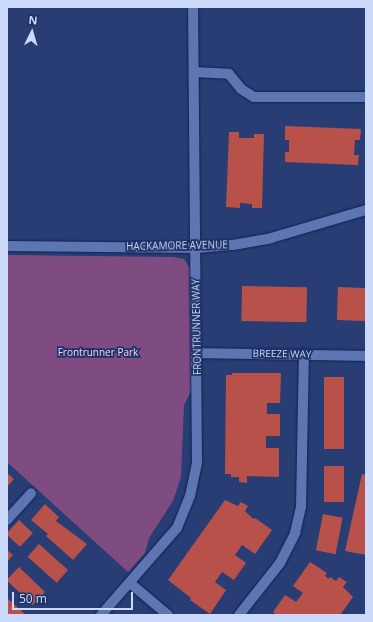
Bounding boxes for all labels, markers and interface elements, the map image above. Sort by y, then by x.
north arrow [12,12,52,52]
text: N [28,12,38,27]
street label: HACKAMORE AVENUE [126,239,228,253]
street label: FRONTRUNNER WAY [190,279,204,375]
park label: Frontrunner Park [58,347,138,359]
street label: BREEZE WAY [253,347,311,361]
scale bar [14,584,135,610]
text: 50 m [19,590,47,607]

